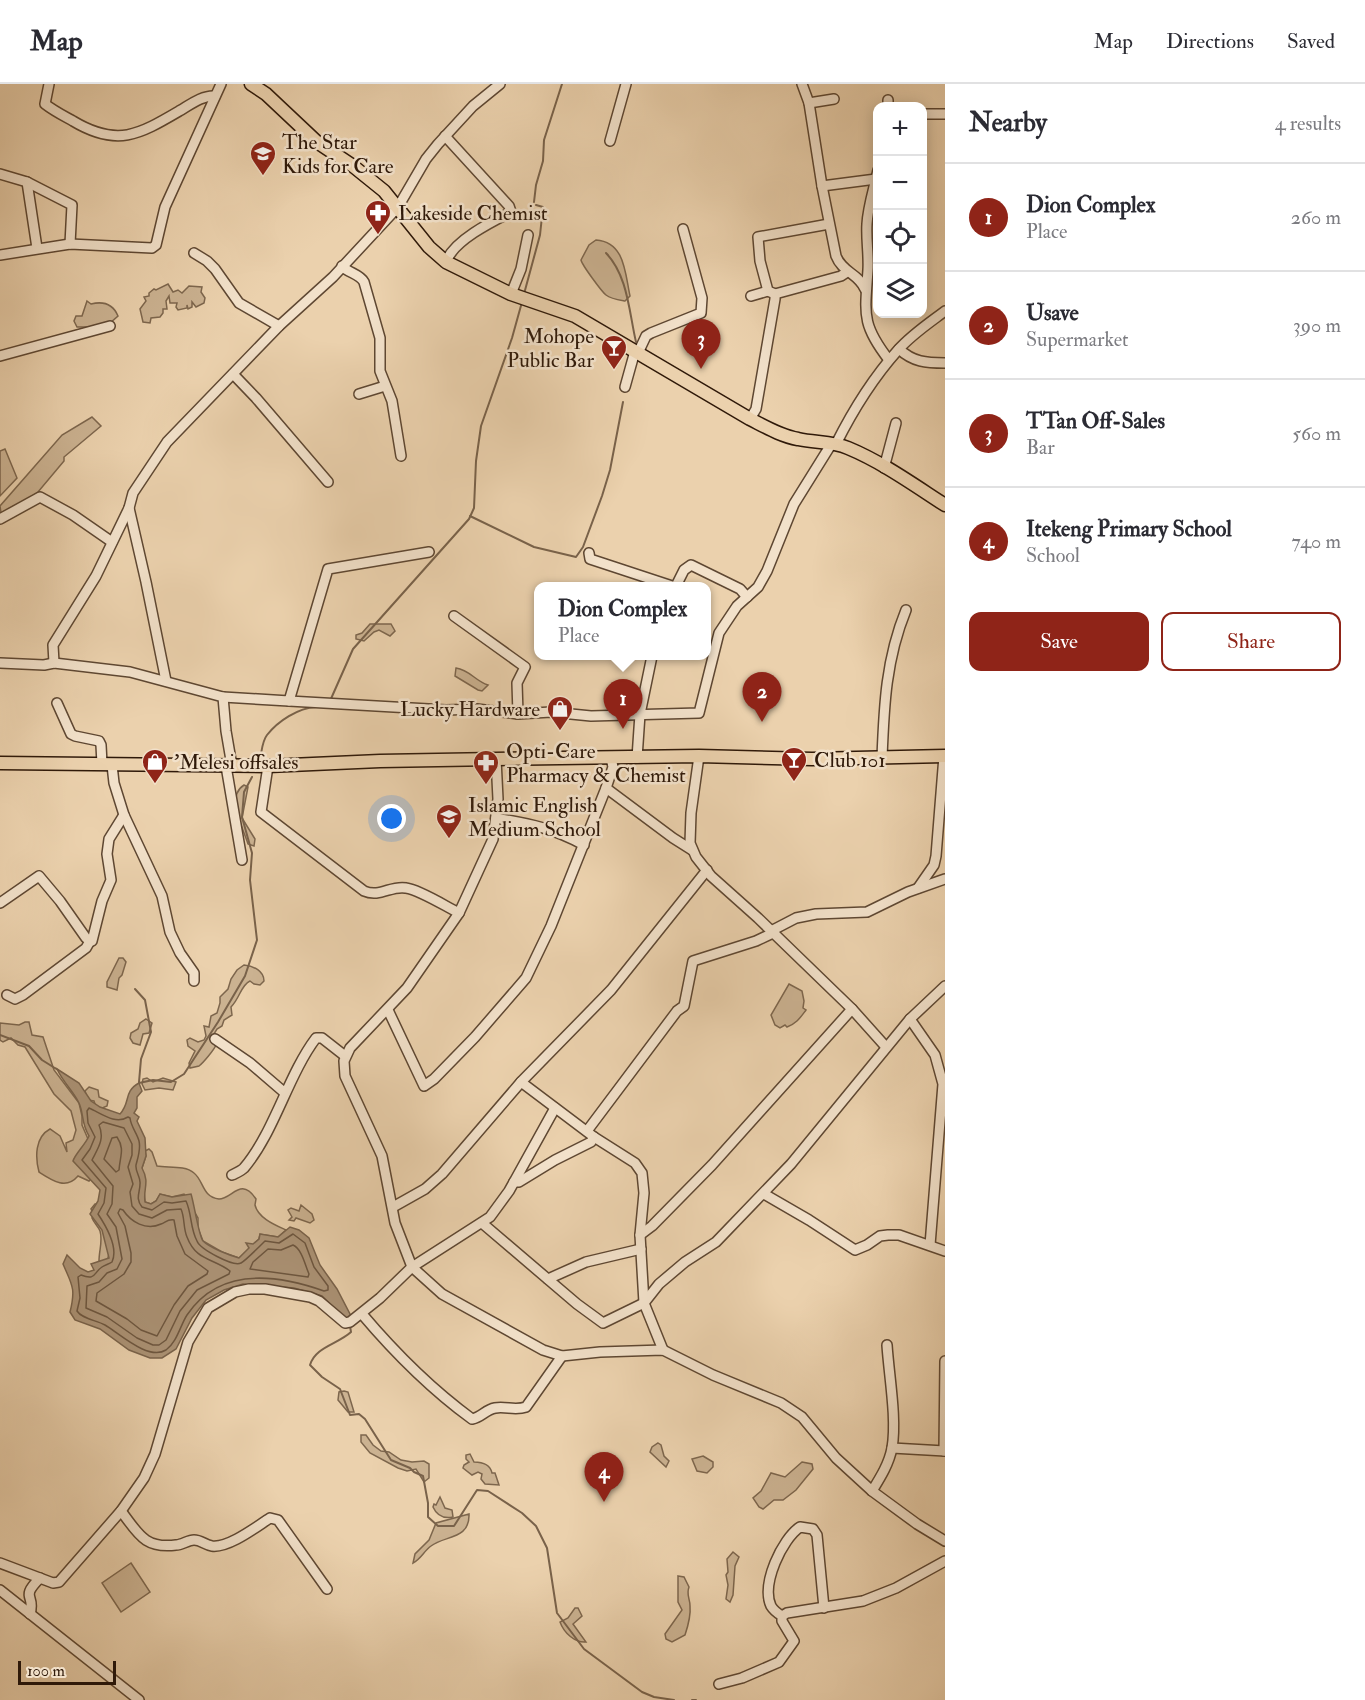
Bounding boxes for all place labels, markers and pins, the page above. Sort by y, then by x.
place label: The Star Kids for Care [282,129,394,180]
school or university icon: The Star Kids for Care [248,139,278,177]
pharmacy icon: Lakeside Chemist [363,198,393,236]
place label: Lakeside Chemist [398,200,548,227]
pin: 3 [682,320,720,369]
place label: Mohope Public Bar [507,323,594,374]
bar icon: Mohope Public Bar [599,333,629,371]
pin: 2 [742,672,782,722]
pin: 1 [604,680,642,729]
shop icon: Lucky Hardware [545,694,575,732]
place label: Lucky Hardware [400,696,540,723]
place label: Opti-Care Pharmacy & Chemist [506,738,686,789]
bar icon: Club 101 [779,745,809,783]
shop icon: 'Melesi offsales [140,747,170,785]
place label: Club 101 [814,747,886,774]
pharmacy icon: Opti-Care Pharmacy & Chemist [471,748,501,786]
place label: 'Melesi offsales [174,749,299,776]
place label: Islamic English Medium School [468,792,601,843]
school or university icon: Islamic English Medium School [434,802,464,840]
pin: 4 [584,1452,624,1502]

